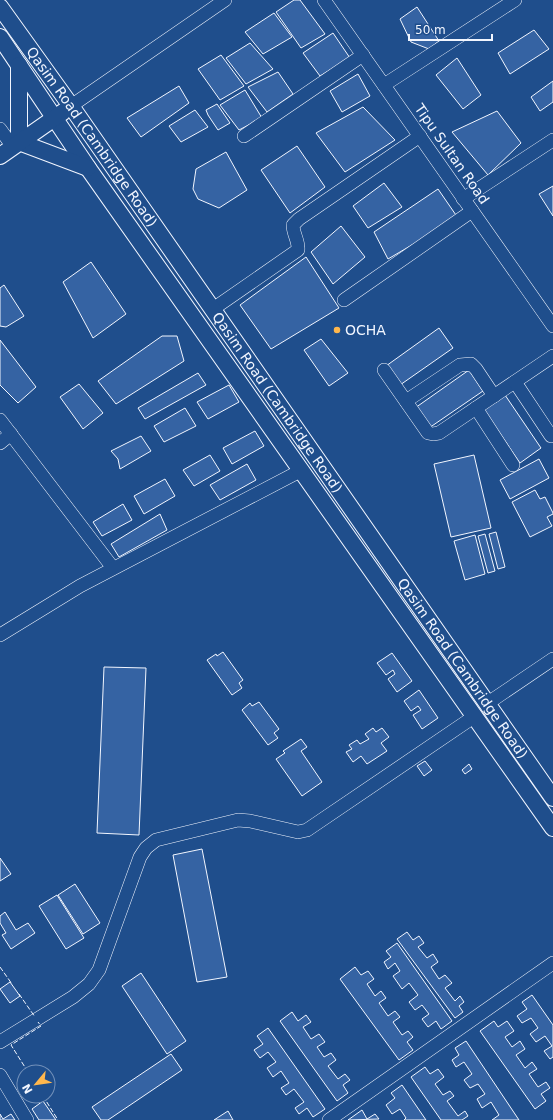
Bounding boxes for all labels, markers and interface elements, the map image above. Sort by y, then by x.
scale bar [409,16,492,42]
text: 50 m [415,23,446,37]
street label: Qasim Road (Cambridge Road) [23,44,161,230]
street label: Tipu Sultan Road [411,100,493,207]
street label: Qasim Road (Cambridge Road) [209,309,346,496]
place label: OCHA [345,322,386,338]
marker: OCHA [332,325,342,335]
street label: Qasim Road (Cambridge Road) [394,575,531,761]
north arrow [16,1064,56,1104]
text: N [20,1081,36,1096]

